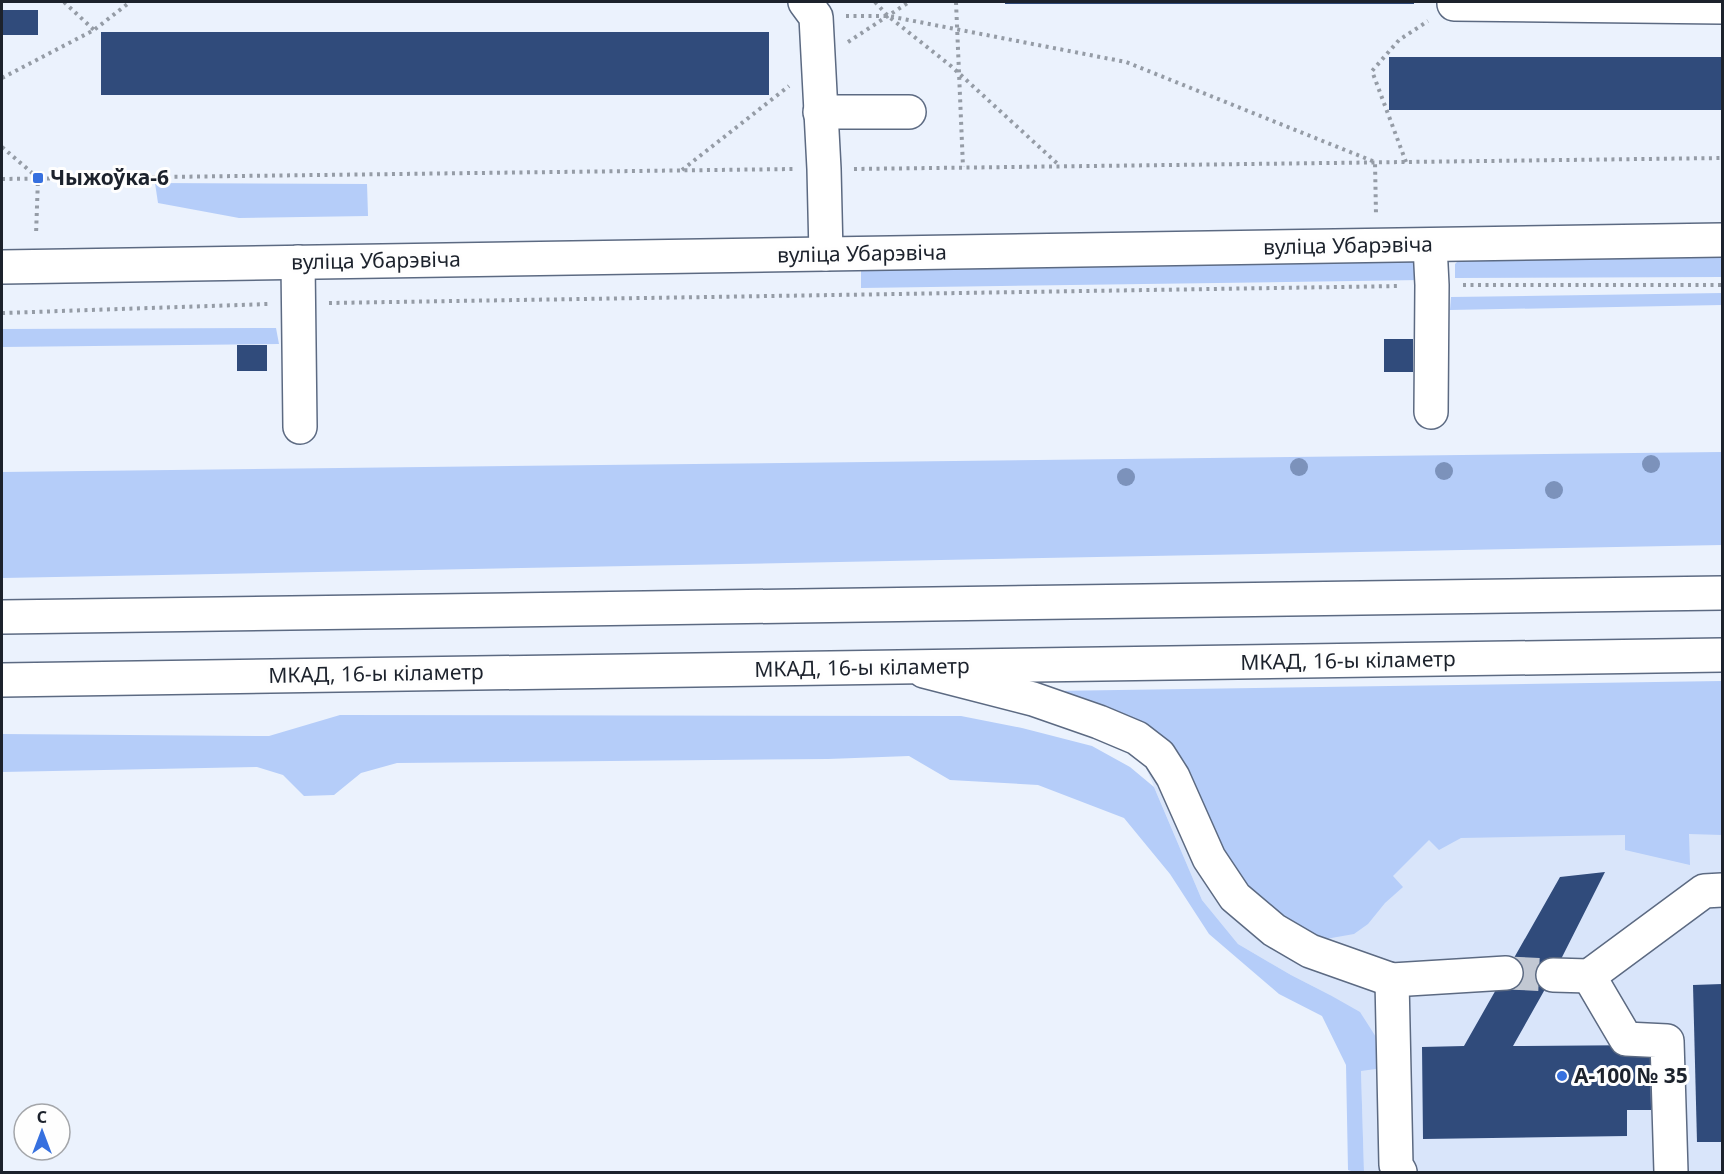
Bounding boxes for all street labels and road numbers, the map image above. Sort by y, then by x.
street label: вуліца Убарэвіча [1263,230,1433,260]
street label: вуліца Убарэвіча [777,238,947,268]
street label: вуліца Убарэвіча [291,245,461,275]
street label: МКАД, 16-ы кіламетр [1240,644,1456,676]
street label: МКАД, 16-ы кіламетр [754,651,970,683]
street label: МКАД, 16-ы кіламетр [268,657,484,689]

